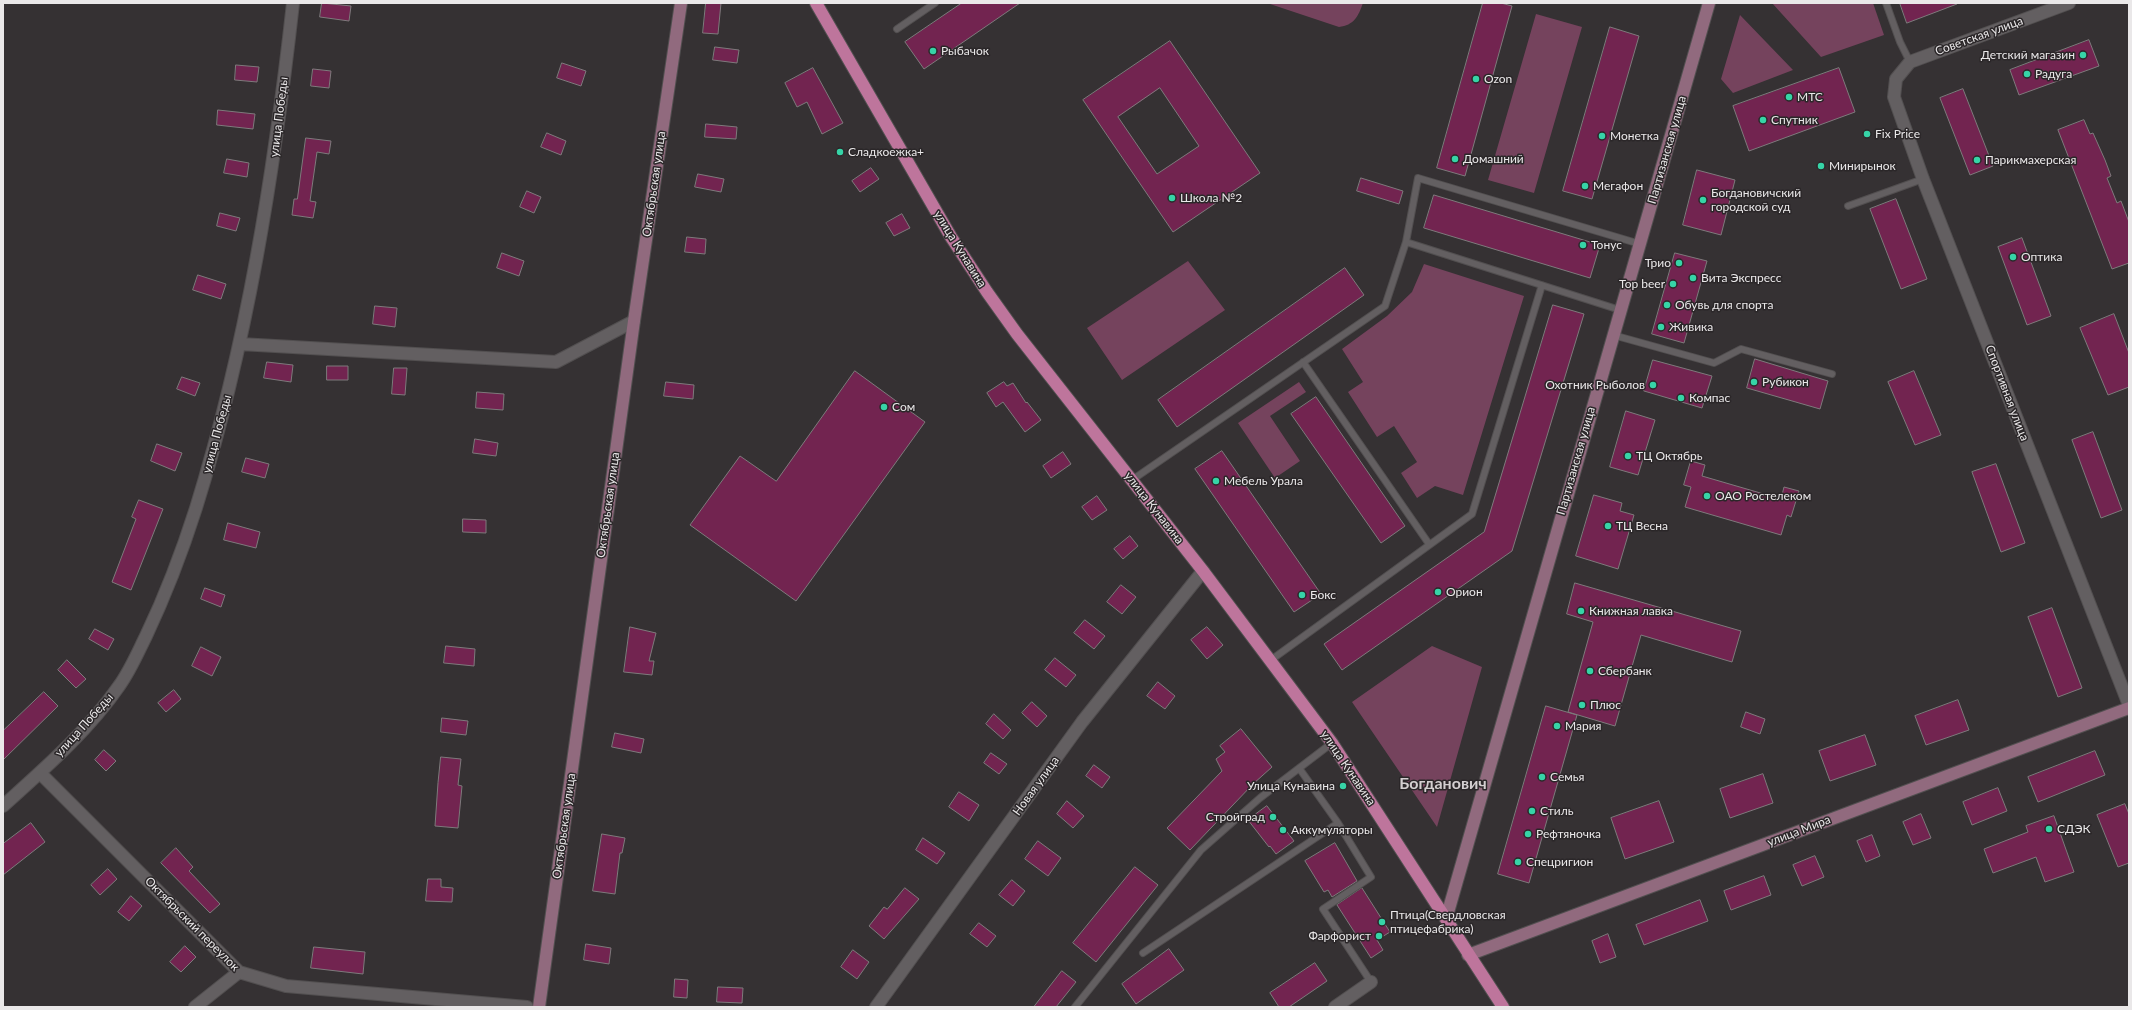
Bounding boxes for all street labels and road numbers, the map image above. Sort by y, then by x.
street label: Советская улица [1933,13,2025,59]
street label: улица Победы [267,76,291,158]
street label: Партизанская улица [1645,94,1689,206]
street label: Октябрьская улица [639,130,669,238]
street label: улица Кунавина [931,208,989,290]
street label: Спортивная улица [1982,343,2032,443]
street label: улица Победы [200,393,234,475]
street label: Партизанская улица [1554,405,1598,517]
street label: Октябрьская улица [593,451,623,559]
street label: улица Кунавина [1121,469,1187,547]
street label: улица Победы [52,690,116,760]
street label: улица Кунавина [1317,728,1379,808]
street label: Новая улица [1010,754,1062,818]
street label: Октябрьская улица [549,772,579,880]
street label: улица Мира [1765,812,1833,850]
street label: Октябрьский переулок [142,874,242,974]

